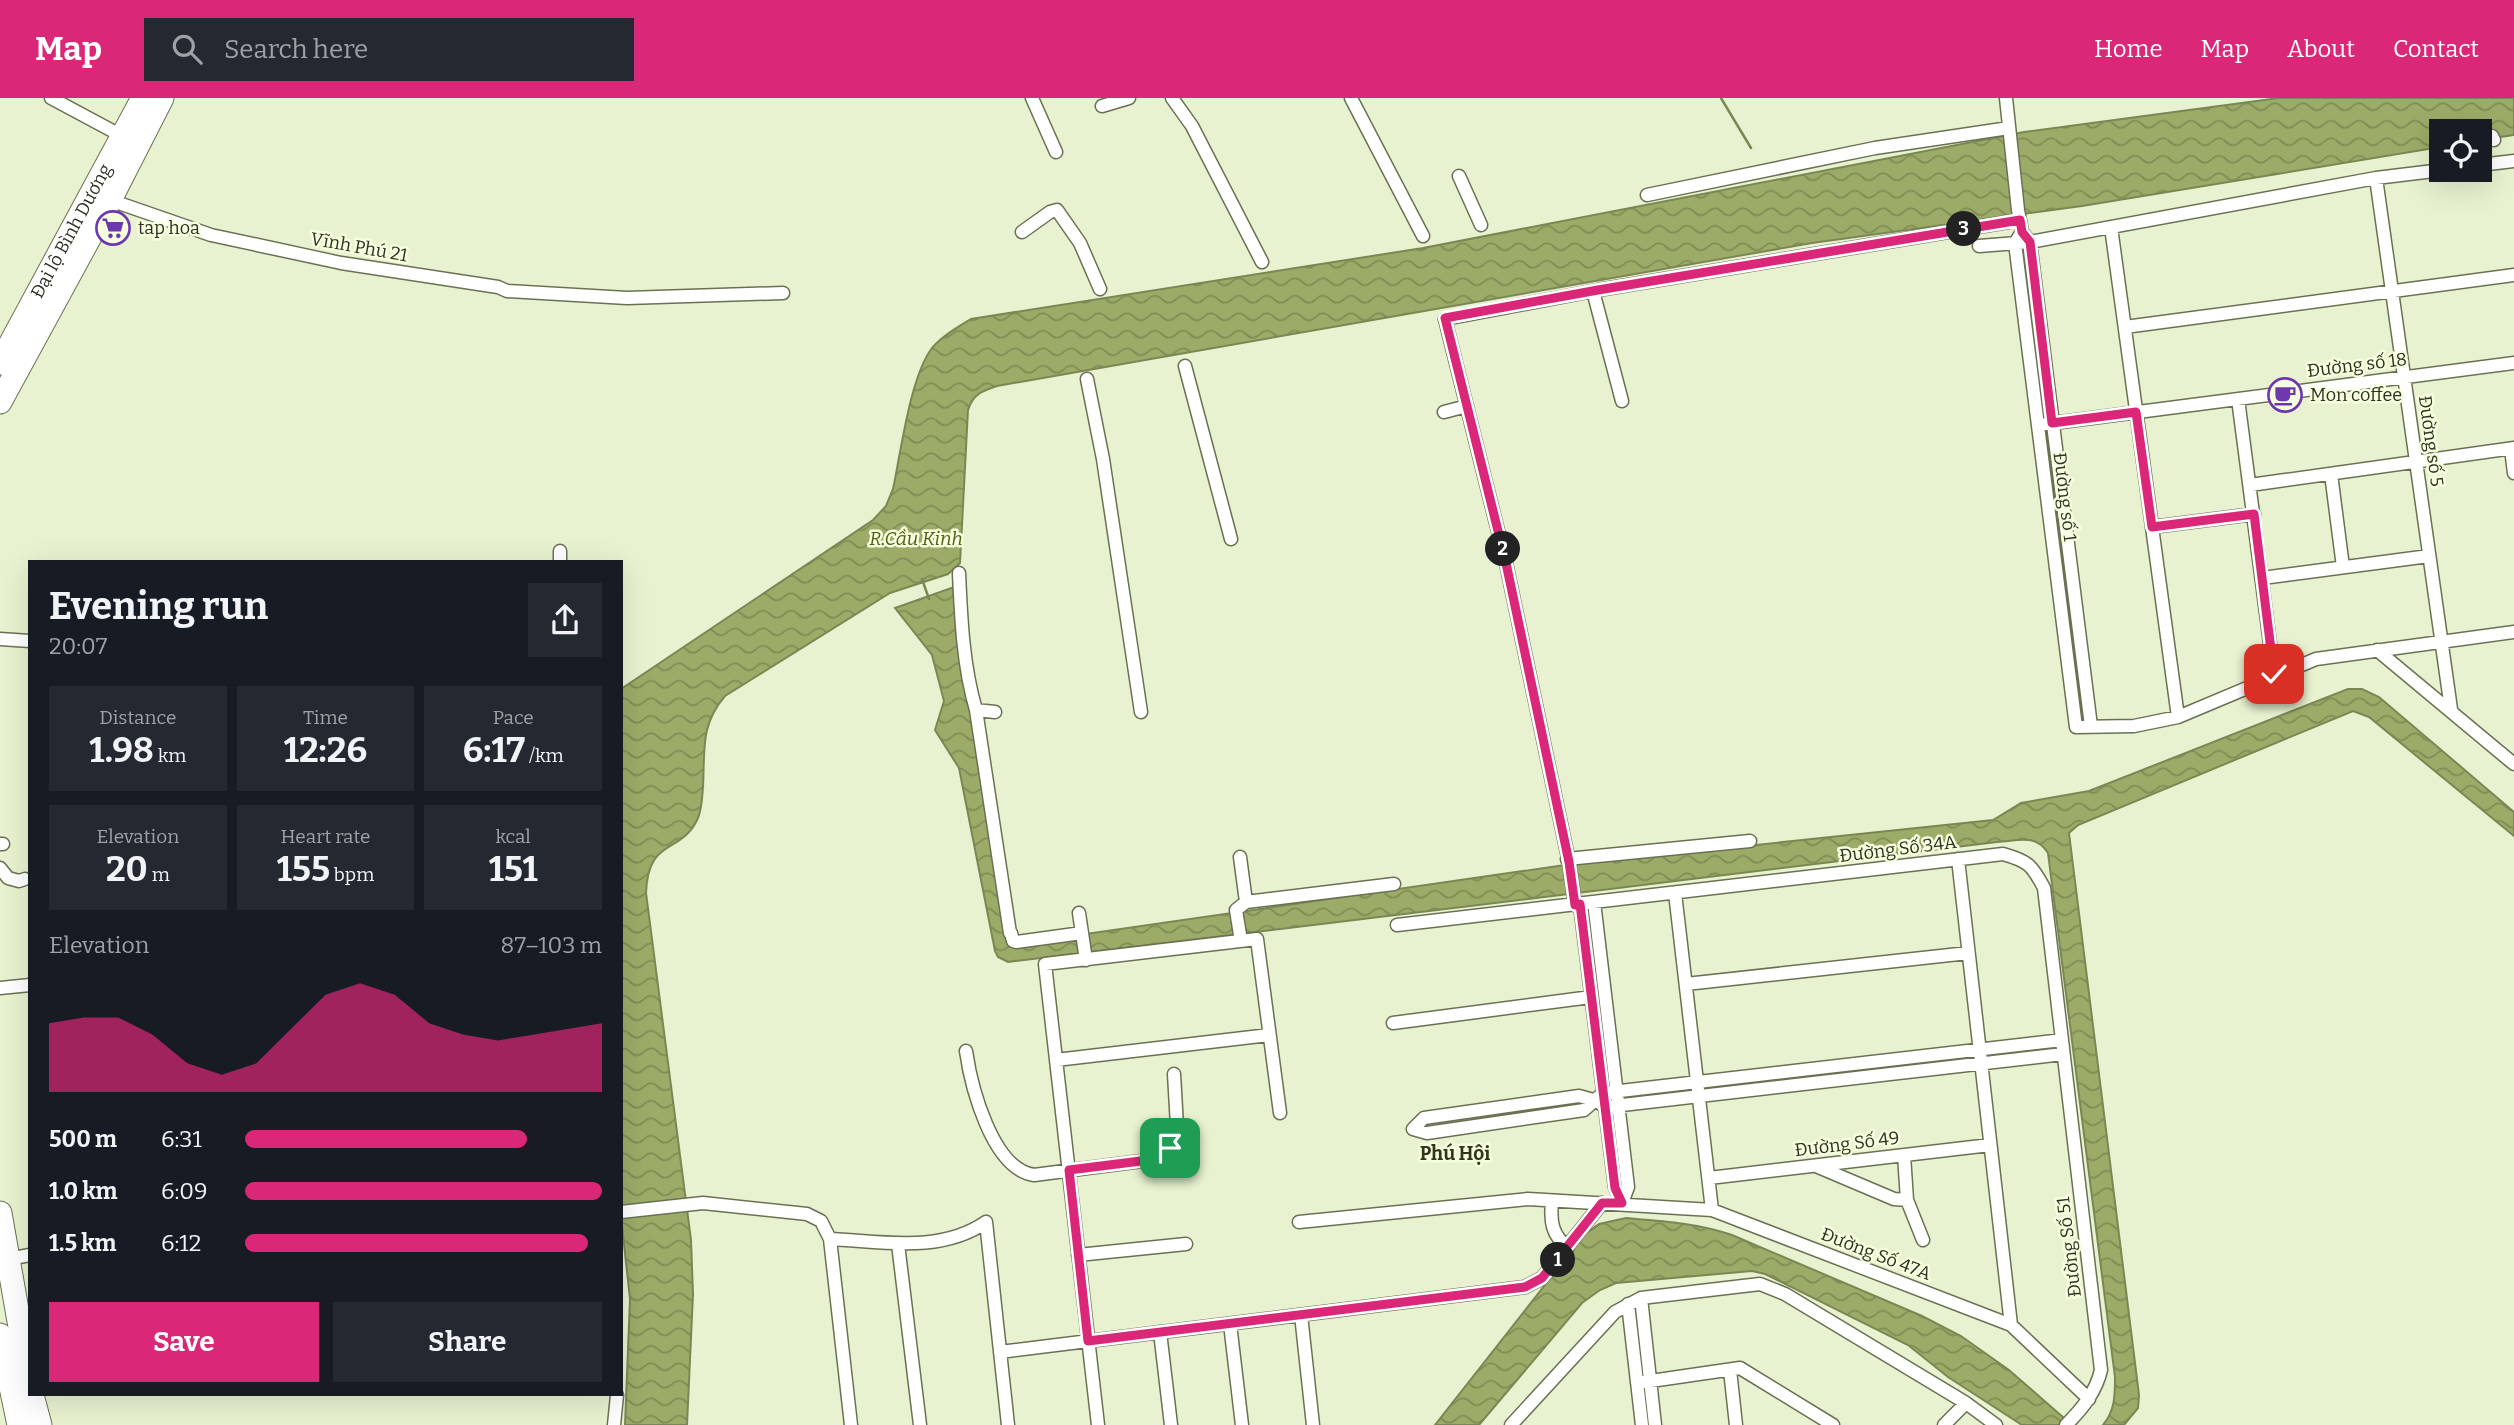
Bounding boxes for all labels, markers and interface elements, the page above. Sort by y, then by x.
search box [144,18,634,81]
text: Map [35,29,102,69]
icon: search [168,30,206,68]
text: Search here [224,34,368,65]
text: Home [2094,35,2163,63]
text: Map [2201,35,2249,63]
text: About [2287,35,2355,63]
text: Contact [2393,35,2479,63]
map controls [2429,119,2492,182]
button: locate [2429,119,2492,182]
street label: Đại lộ Bình Dương [26,160,116,302]
supermarket icon: tap hoa [94,209,132,247]
pin: 3 [1946,212,1982,246]
place label: tap hoa [138,217,200,239]
text: 3 [1958,217,1969,240]
street label: Vĩnh Phú 21 [309,228,410,266]
street label: Đường số 18 [2306,348,2408,382]
cafe icon: Mon coffee [2266,376,2304,414]
place label: Mon coffee [2310,384,2402,406]
street label: Đường số 5 [2414,394,2448,488]
street label: Đường số 1 [2049,451,2081,543]
water label: R.Cầu Kinh [869,527,963,550]
pin: 2 [1486,532,1520,566]
text: 2 [1497,537,1508,560]
text: Evening run [49,583,268,629]
button: share [528,583,602,657]
text: 20:07 [49,632,107,660]
pin [2244,644,2304,704]
icon: check [2255,655,2293,693]
text: Distance [99,706,176,729]
text: Time [303,706,348,729]
text: Pace [493,706,534,729]
text: 1.98 [89,729,154,771]
text: 12:26 [284,729,367,771]
text: 6:17 [463,729,525,771]
text: km [154,744,186,767]
text: /km [525,744,564,767]
text: Elevation [96,825,179,848]
text: Heart rate [281,825,370,848]
text: kcal [495,825,531,848]
street label: Đường Số 34A [1838,831,1958,867]
text: 20 [106,848,148,890]
text: 155 [277,848,330,890]
text: 151 [489,848,538,890]
text: m [148,863,170,886]
text: bpm [330,863,374,886]
text: Elevation [49,931,149,959]
text: 87–103 m [501,931,602,959]
pin [1140,1118,1200,1178]
text: 500 m [49,1125,117,1153]
text: 6:31 [161,1125,202,1153]
street label: Đường Số 49 [1793,1127,1901,1161]
icon: arrive [1151,1129,1189,1167]
district label: Phú Hội [1420,1142,1490,1165]
text: 1.0 km [49,1177,118,1205]
text: 6:09 [161,1177,208,1205]
street label: Đường Số 51 [2052,1195,2086,1298]
street label: Đường Số 47A [1818,1223,1934,1285]
text: 1.5 km [49,1229,116,1257]
text: 6:12 [161,1229,201,1257]
pin: 1 [1540,1242,1576,1278]
text: 1 [1553,1248,1562,1271]
button: Save [49,1302,319,1382]
button: Share [333,1302,602,1382]

